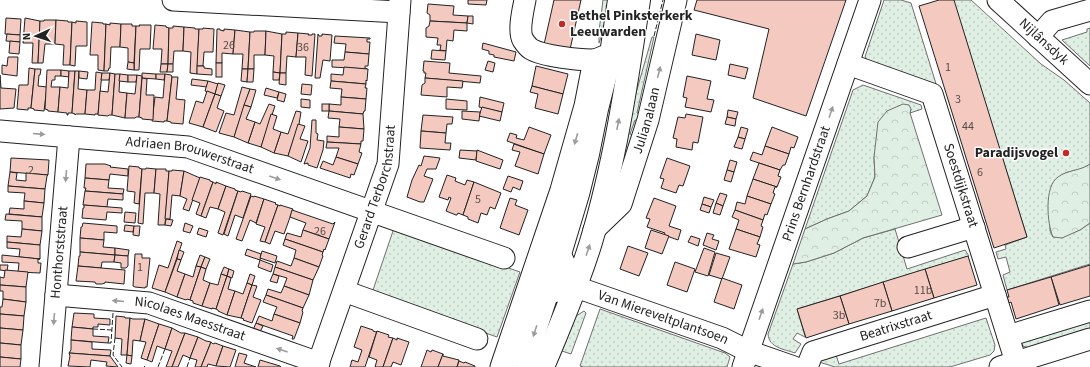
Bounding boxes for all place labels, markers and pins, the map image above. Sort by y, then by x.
place label: Bethel Pinksterkerk Leeuwarden [570,6,693,42]
marker: Bethel Pinksterkerk Leeuwarden [557,19,567,29]
place label: Paradijsvogel [975,143,1058,163]
marker: Paradijsvogel [1061,148,1071,158]

